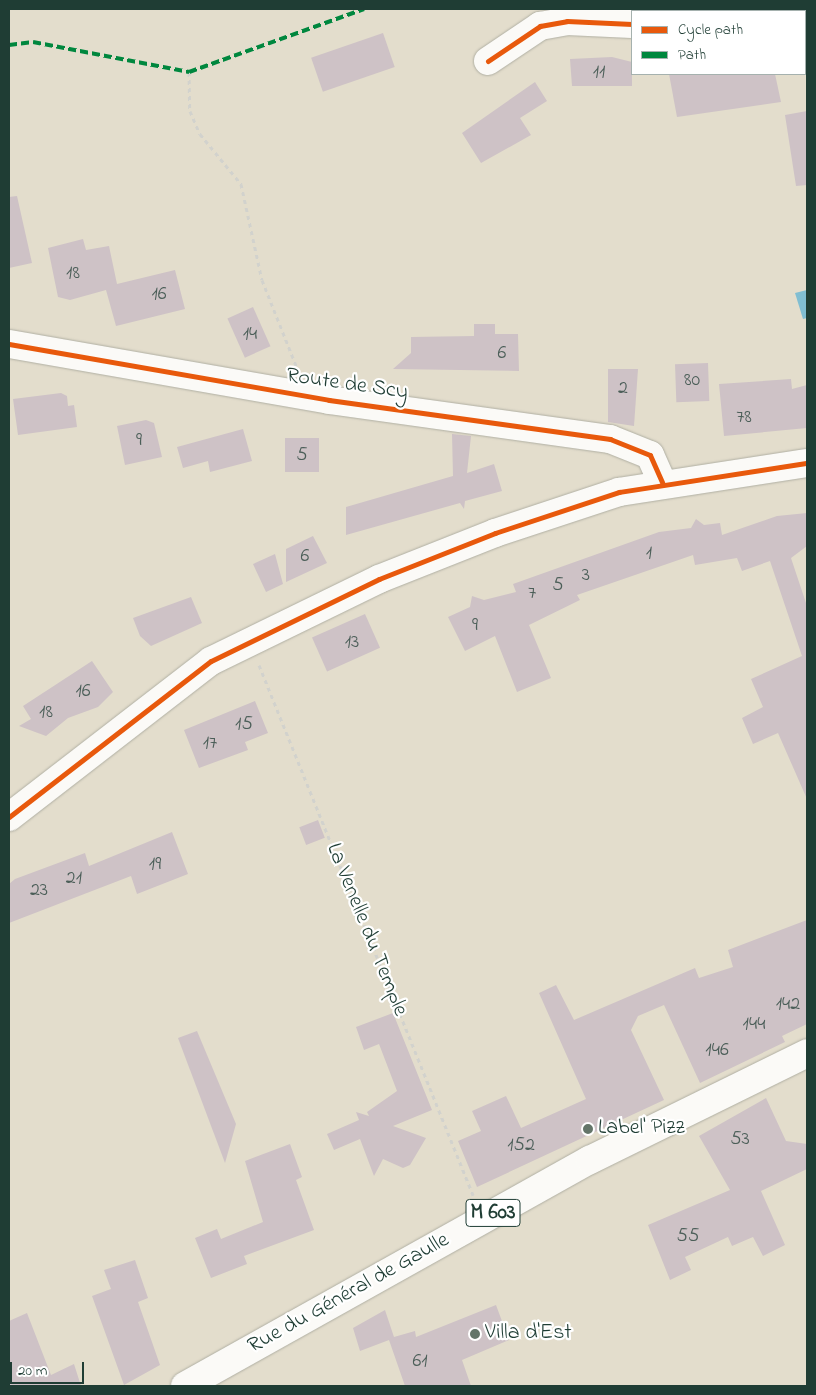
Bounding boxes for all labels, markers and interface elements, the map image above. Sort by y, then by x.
legend [631,10,806,75]
text: Cycle path [678,19,743,41]
text: Path [678,44,706,66]
house number: 11 [593,60,605,84]
house number: 18 [66,261,80,285]
house number: 16 [151,282,167,306]
house number: 14 [243,322,257,346]
house number: 6 [498,341,506,365]
street label: Route de Scy [284,363,410,407]
house number: 80 [684,368,700,392]
house number: 2 [618,376,628,400]
house number: 78 [736,405,752,429]
house number: 9 [136,428,142,452]
house number: 5 [296,443,308,467]
house number: 1 [646,541,652,565]
house number: 6 [301,544,309,568]
house number: 3 [582,563,590,587]
house number: 5 [552,573,564,597]
house number: 7 [528,581,536,605]
house number: 9 [472,613,478,637]
house number: 13 [345,630,359,654]
house number: 16 [75,679,91,703]
house number: 18 [39,700,53,724]
house number: 15 [235,712,253,736]
house number: 17 [203,731,217,755]
street label: La Venelle du Temple [319,840,413,1020]
house number: 19 [149,852,161,876]
house number: 21 [66,866,82,890]
house number: 23 [30,878,48,902]
house number: 142 [776,992,800,1016]
house number: 144 [743,1012,765,1036]
house number: 146 [705,1038,729,1062]
place label: Label' Pizz [598,1116,685,1142]
marker: Label' Pizz [582,1123,594,1135]
house number: 53 [730,1127,750,1151]
house number: 152 [507,1133,535,1157]
road number: M 603 [466,1194,520,1232]
house number: 55 [677,1224,699,1248]
street label: Rue du Général de Gaulle [244,1228,454,1360]
place label: Villa d'Est [485,1321,572,1347]
marker: Villa d'Est [469,1328,481,1340]
house number: 61 [412,1349,428,1373]
scale bar [12,1352,86,1384]
text: 20 m [18,1360,47,1382]

